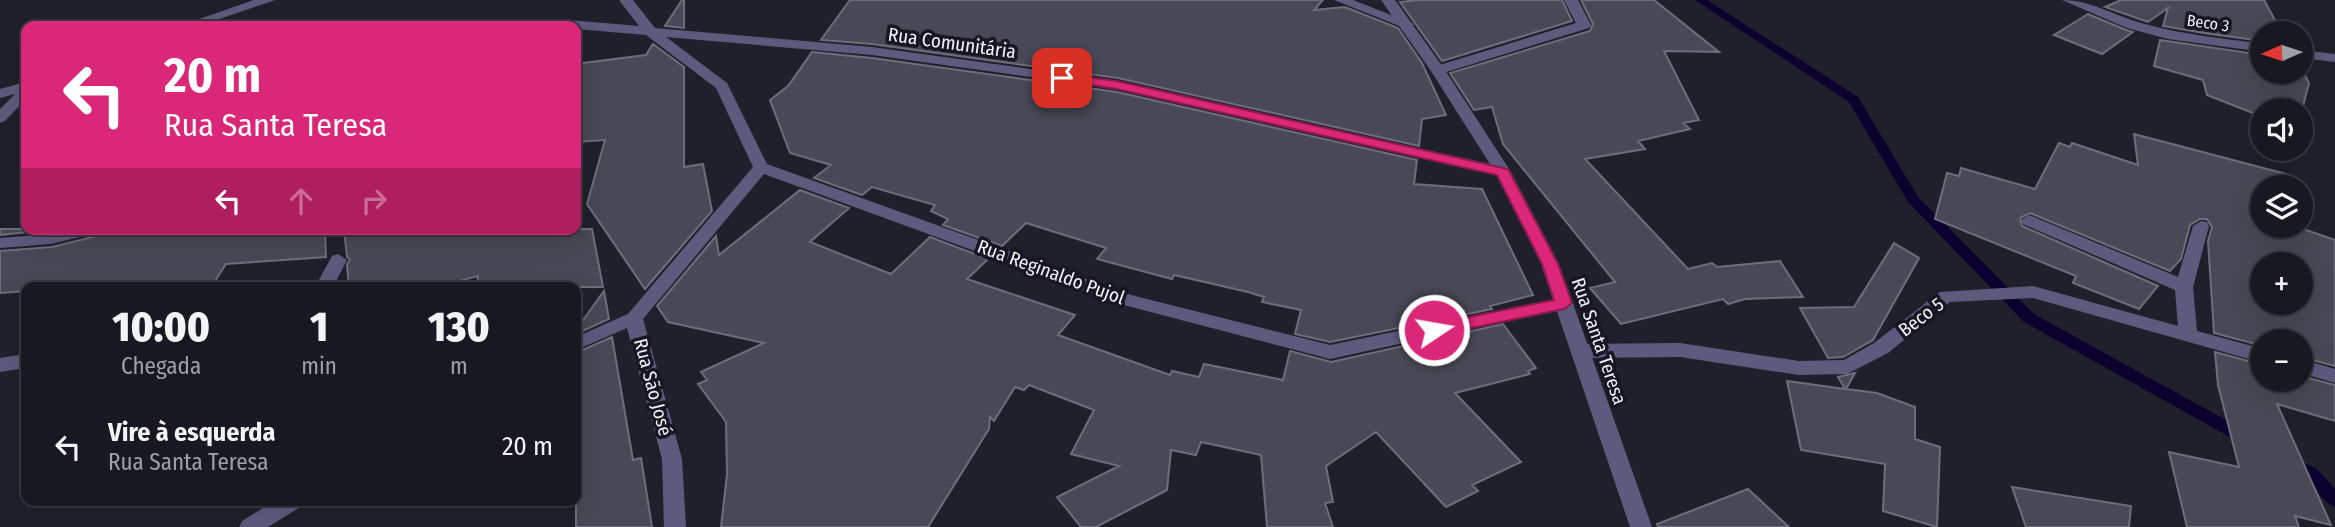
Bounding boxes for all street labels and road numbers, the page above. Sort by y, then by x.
street label: Beco 3 [2186,11,2230,35]
street label: Rua Comunitária [887,23,1017,63]
street label: Rua Reginaldo Pujol [974,235,1128,309]
street label: Rua Santa Teresa [1567,275,1631,407]
street label: Beco 5 [1894,293,1948,341]
street label: Rua São José [629,336,677,438]

